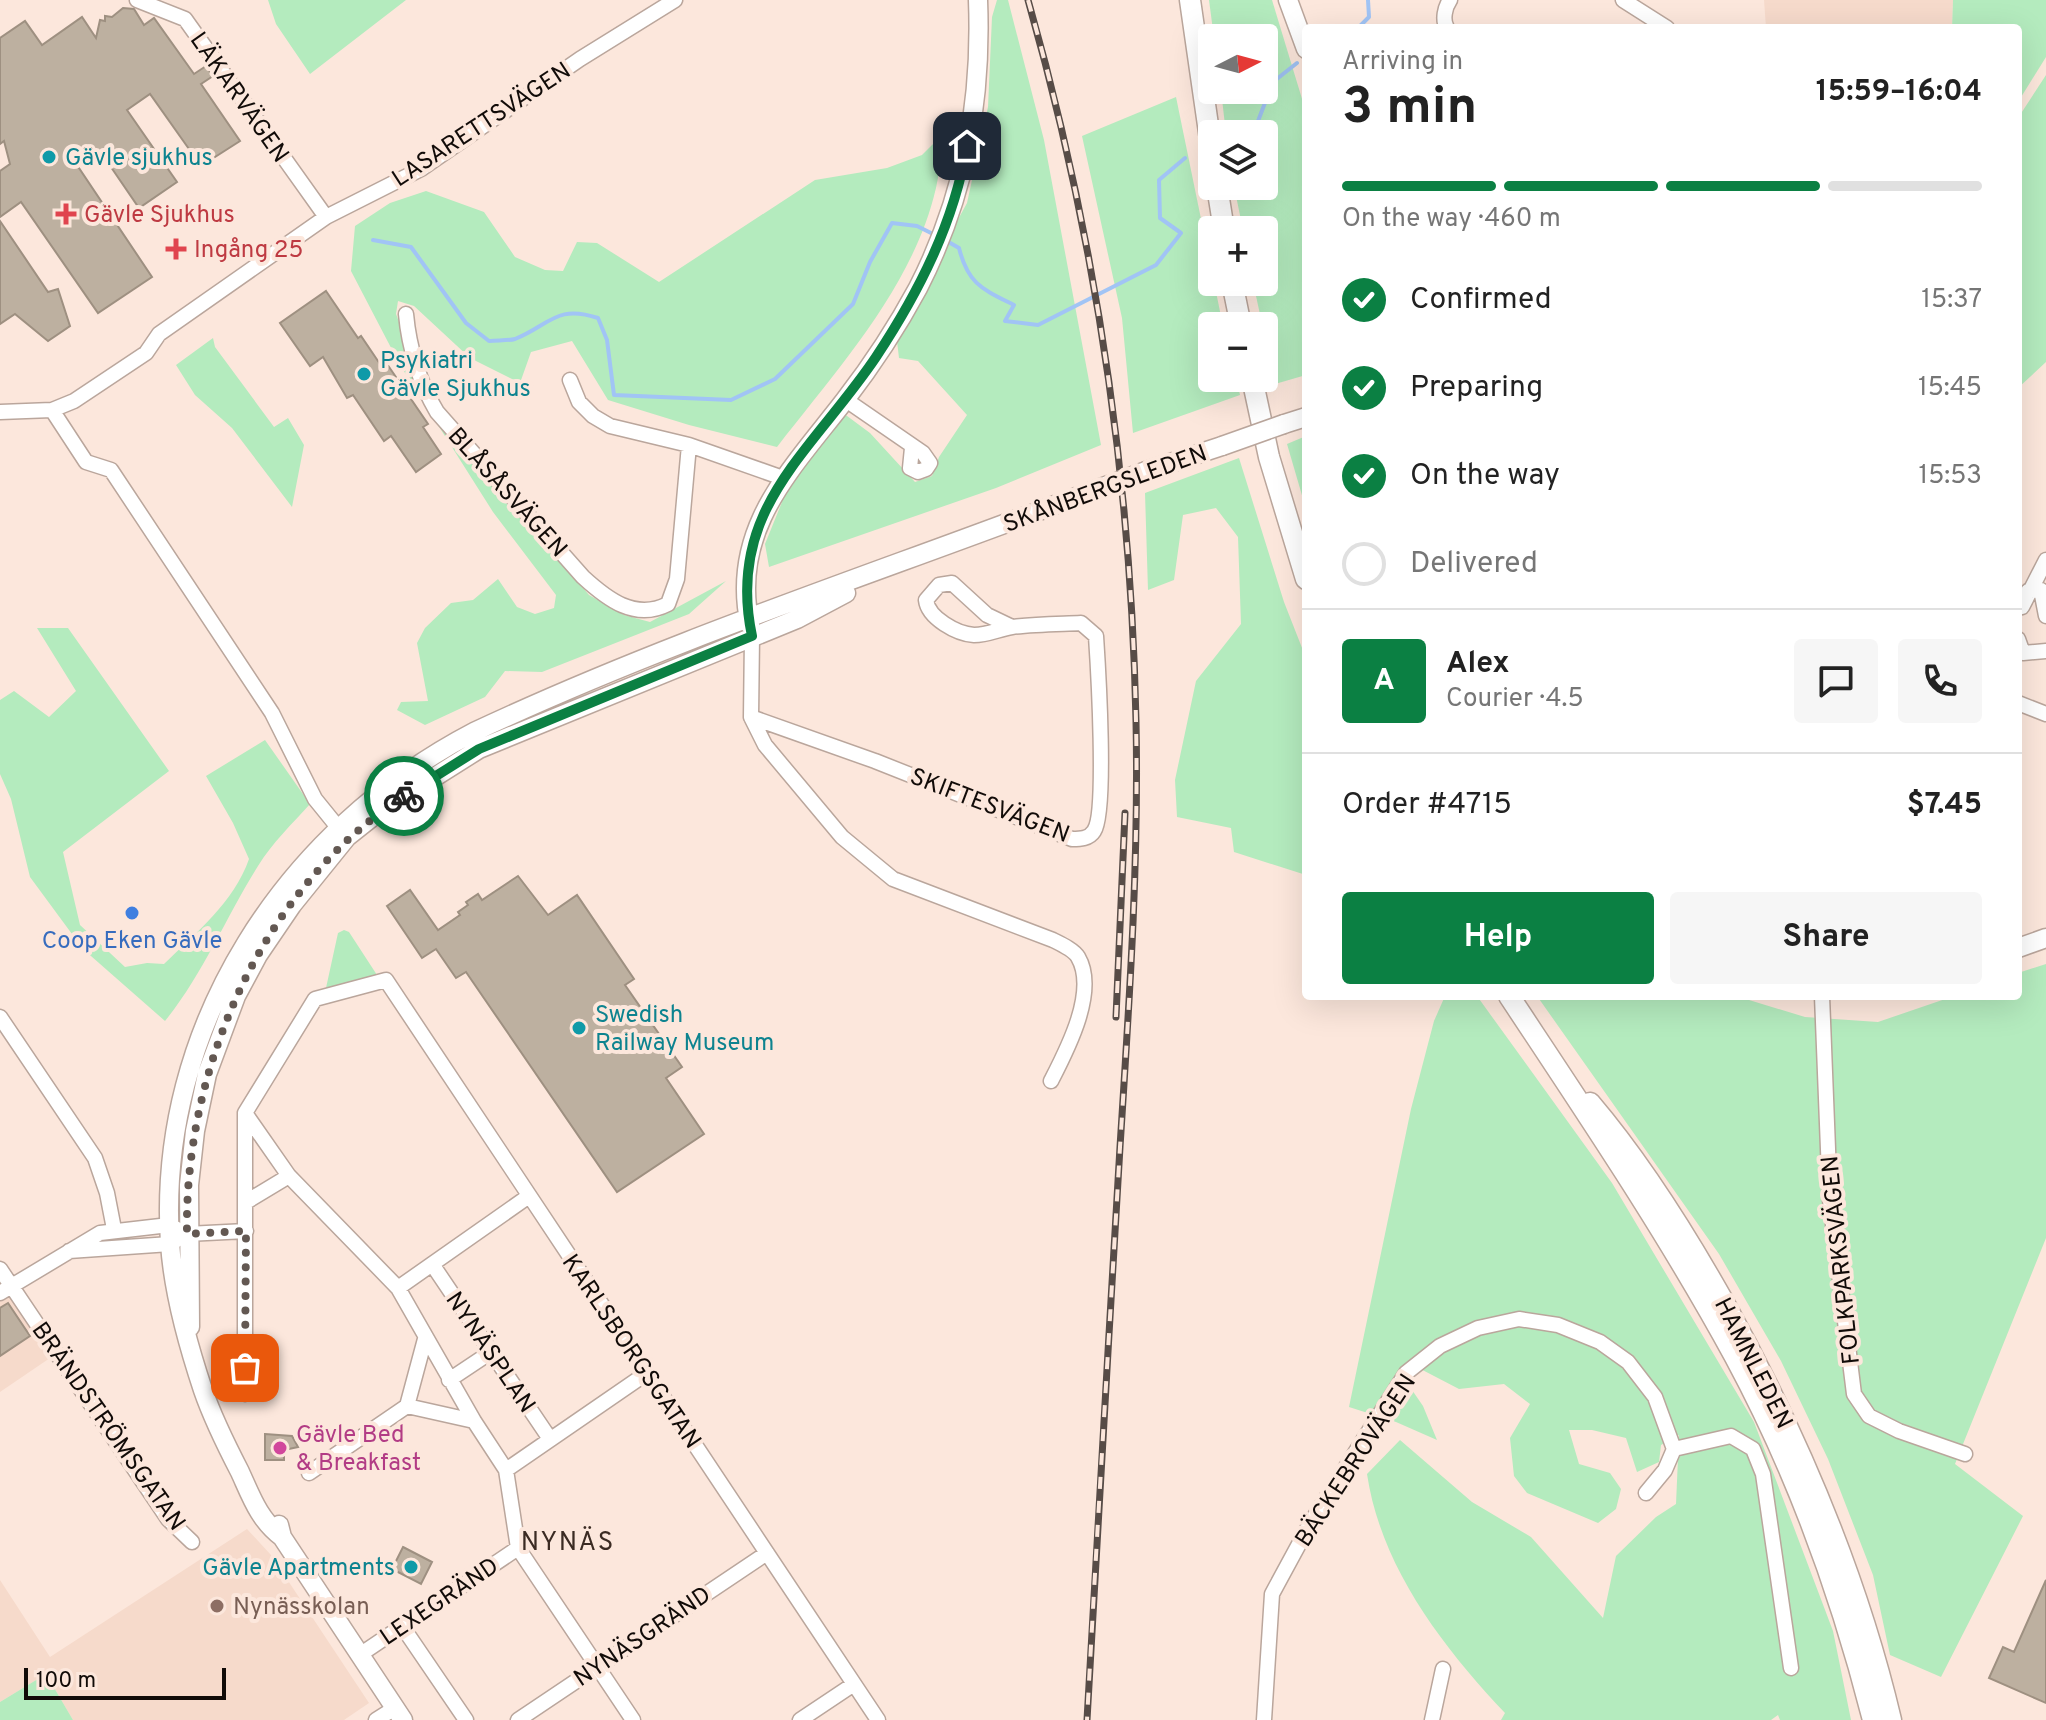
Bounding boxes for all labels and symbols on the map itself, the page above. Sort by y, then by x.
north arrow [1198,24,1278,104]
street label: LÄKARVÄGEN [182,26,295,169]
street label: LASARETTSVÄGEN [386,56,577,195]
pin [933,112,1001,180]
place label: Gävle sjukhus [65,144,213,174]
marker: Gävle sjukhus [40,148,58,166]
place label: Gävle Sjukhus [84,201,235,231]
marker: Gävle Sjukhus [55,203,77,225]
place label: Ingång 25 [194,236,303,266]
marker: Ingång 25 [165,238,187,260]
place label: Psykiatri Gävle Sjukhus [380,347,531,405]
marker: Psykiatri Gävle Sjukhus [355,365,373,383]
street label: BLÅSÅSVÄGEN [440,421,574,565]
street label: SKÅNBERGSLEDEN [1000,438,1211,541]
courier [364,756,444,836]
street label: SKIFTESVÄGEN [905,762,1074,851]
marker: Coop Eken Gävle [123,904,141,922]
place label: Coop Eken Gävle [42,927,222,957]
place label: Swedish Railway Museum [595,1001,774,1059]
marker: Swedish Railway Museum [570,1019,588,1037]
street label: FOLKPARKSVÄGEN [1815,1154,1868,1366]
street label: KARLSBORGSGATAN [554,1249,707,1455]
street label: NYNÄSPLAN [438,1286,542,1420]
street label: HAMNLEDEN [1706,1293,1798,1435]
street label: BRÄNDSTRÖMSGATAN [24,1316,192,1537]
pin [211,1334,279,1402]
street label: BÄCKEBROVÄGEN [1289,1369,1424,1553]
place label: Gävle Bed & Breakfast [296,1421,421,1479]
marker: Gävle Bed & Breakfast [271,1439,289,1457]
district label: NYNÄS [521,1526,615,1560]
street label: LEXEGRÄND [375,1551,505,1653]
place label: Gävle Apartments [202,1554,395,1584]
marker: Gävle Apartments [402,1558,420,1576]
street label: NYNÄSGRÄND [568,1580,717,1695]
place label: Nynässkolan [233,1593,370,1623]
marker: Nynässkolan [208,1597,226,1615]
scale bar [24,1664,226,1700]

